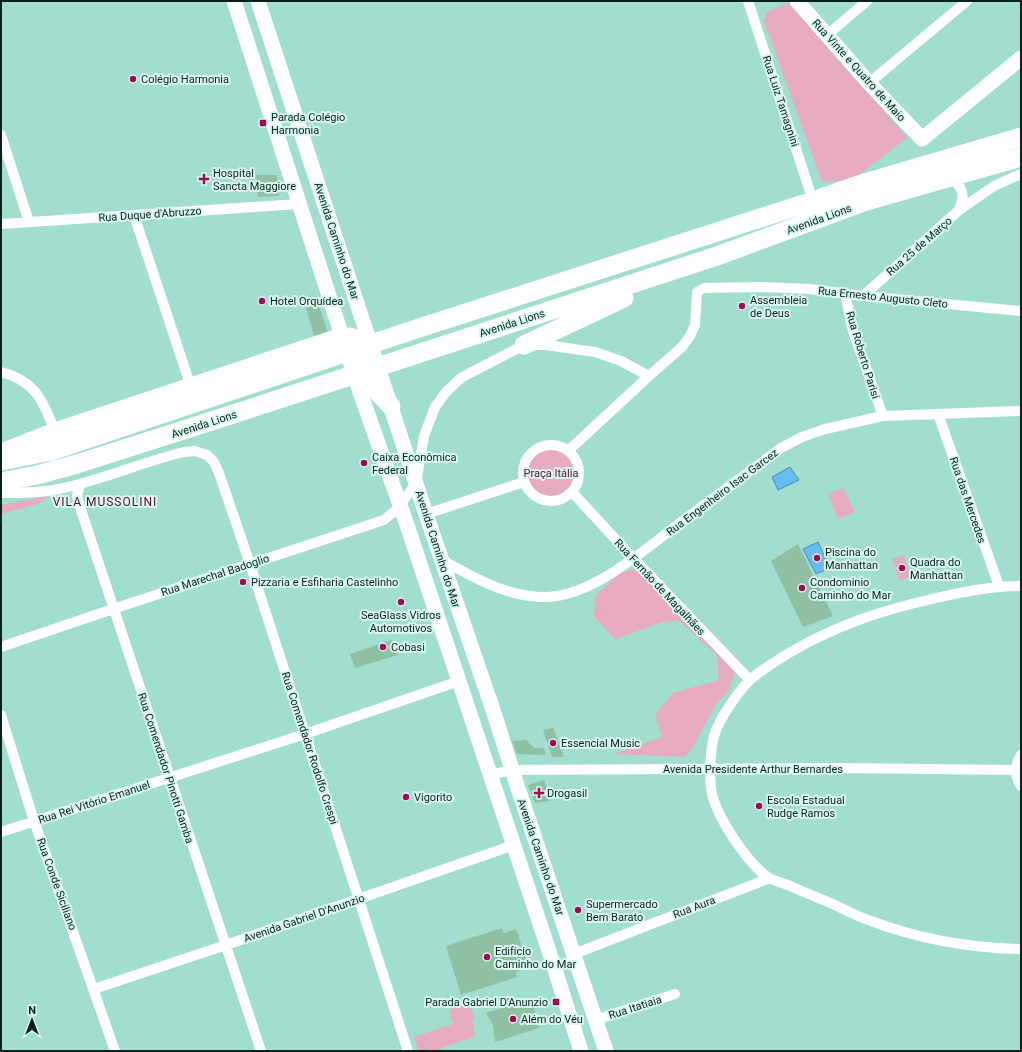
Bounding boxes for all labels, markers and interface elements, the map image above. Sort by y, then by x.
street label: Rua Vinte e Quatro de Maio [809,17,908,124]
street label: Rua Luiz Tamagnini [760,54,801,148]
place label: Colégio Harmonia [141,73,229,86]
marker: Colégio Harmonia [128,74,138,84]
place label: Parada Colégio Harmonia [271,111,345,137]
marker: Parada Colégio Harmonia [258,118,268,128]
place label: Hospital Sancta Maggiore [213,167,296,193]
marker: Hospital Sancta Maggiore [198,173,210,185]
street label: Avenida Caminho do Mar [311,181,362,302]
street label: Avenida Lions [785,202,854,237]
street label: Rua Duque d'Abruzzo [98,204,202,225]
street label: Rua 25 de Março [884,214,955,278]
street label: Rua Ernesto Augusto Cleto [817,284,949,311]
place label: Assembleia de Deus [750,294,807,320]
place label: Hotel Orquídea [270,295,343,308]
marker: Hotel Orquídea [257,296,267,306]
marker: Assembleia de Deus [737,301,747,311]
street label: Avenida Lions [478,307,547,340]
street label: Rua Roberto Parisi [843,310,882,400]
street label: Avenida Lions [170,408,239,441]
street label: Rua Engenheiro Isac Garcez [664,446,781,539]
place label: Caixa Econômica Federal [372,451,457,477]
street label: Rua das Mercedes [947,455,989,545]
marker: Caixa Econômica Federal [359,458,369,468]
park label: Praça Itália [524,467,578,480]
street label: Avenida Caminho do Mar [412,489,463,610]
district label: VILA MUSSOLINI [53,495,157,509]
street label: Rua Fernão de Magalhães [612,537,708,638]
place label: Piscina do Manhattan [825,546,878,572]
street label: Rua Marechal Badoglio [159,552,271,599]
marker: Piscina do Manhattan [812,553,822,563]
place label: Quadra do Manhattan [910,556,963,582]
marker: Quadra do Manhattan [897,563,907,573]
place label: Pizzaria e Esfiharia Castelinho [251,576,398,589]
place label: Condominio Caminho do Mar [810,576,891,602]
marker: Pizzaria e Esfiharia Castelinho [238,577,248,587]
marker: Condominio Caminho do Mar [797,583,807,593]
marker: SeaGlass Vidros Automotivos [396,597,406,607]
place label: SeaGlass Vidros Automotivos [361,609,441,635]
place label: Cobasi [391,641,425,654]
marker: Cobasi [378,642,388,652]
street label: Rua Comendador Rodolfo Crespi [279,670,340,826]
street label: Rua Comendador Pinotti Gamba [135,691,196,845]
place label: Essencial Music [561,737,640,750]
marker: Essencial Music [548,738,558,748]
street label: Avenida Presidente Arthur Bernardes [663,763,843,776]
street label: Rua Rei Vitório Emanuel [37,778,152,827]
place label: Drogasil [547,787,587,800]
marker: Drogasil [534,788,544,798]
place label: Vigorito [414,791,452,804]
marker: Vigorito [401,792,411,802]
place label: Escola Estadual Rudge Ramos [767,794,845,820]
street label: Avenida Caminho do Mar [514,797,567,918]
marker: Escola Estadual Rudge Ramos [754,801,764,811]
street label: Rua Conde Siciliano [34,836,79,932]
street label: Avenida Gabriel D'Anunzio [242,892,366,945]
street label: Rua Aura [671,893,717,921]
place label: Supermercado Bem Barato [586,898,658,924]
marker: Supermercado Bem Barato [573,905,583,915]
place label: Edifício Caminho do Mar [495,945,576,971]
marker: Edifício Caminho do Mar [482,952,492,962]
street label: Rua Itatiaia [607,993,663,1022]
place label: Parada Gabriel D'Anunzio [425,996,548,1009]
marker: Parada Gabriel D'Anunzio [551,997,561,1007]
north arrow [12,1000,52,1040]
text: N [28,1004,36,1017]
place label: Além do Véu [521,1013,583,1026]
marker: Além do Véu [508,1014,518,1024]

